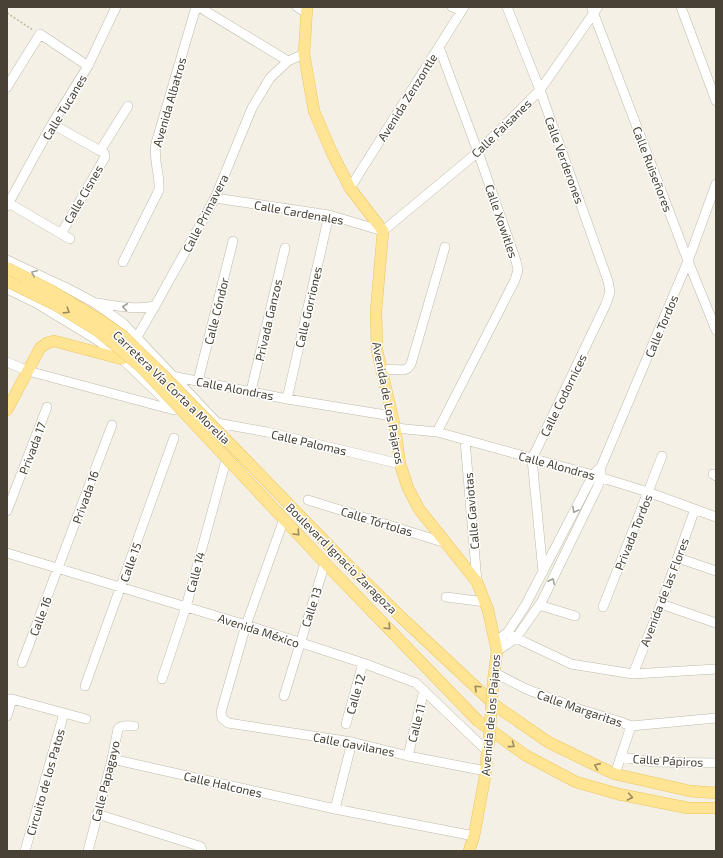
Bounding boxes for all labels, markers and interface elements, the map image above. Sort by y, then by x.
street label: Avenida Zenzontle [374,51,440,143]
street label: Avenida Albatros [150,56,188,148]
street label: Calle Tucanes [39,72,89,142]
street label: Calle Faisanes [468,96,534,160]
street label: Calle Verderones [543,115,587,205]
street label: Calle Ruiseñores [630,124,676,214]
street label: Calle Cisnes [61,162,105,226]
street label: Calle Primavera [179,172,231,254]
street label: Calle Xowitles [483,182,521,260]
street label: Calle Cardenales [253,197,345,227]
street label: Calle Gorriones [292,265,324,349]
one-way arrow [30,270,38,278]
street label: Calle Cóndor [201,276,231,346]
street label: Privada Ganzos [252,277,284,363]
street label: Calle Tordos [642,293,680,359]
one-way arrow [122,303,128,312]
one-way arrow [63,307,70,314]
street label: Carretera Vía Corta a Morelia [111,327,233,447]
street label: Avenida de Los Pajaros [369,341,408,466]
street label: Calle Codornices [537,351,589,439]
street label: Calle Alondras [195,374,275,402]
street label: Privada 17 [16,420,48,476]
street label: Calle Palomas [270,427,348,457]
street label: Calle Alondras [517,448,597,482]
street label: Privada 16 [69,468,101,525]
street label: Calle Gaviotas [461,472,481,550]
street label: Privada Tordos [611,492,655,572]
street label: Boulevard Ignacio Zaragoza [284,500,400,616]
street label: Calle Tórtolas [339,503,415,539]
one-way arrow [572,505,580,513]
one-way arrow [293,528,300,536]
street label: Avenida de las Flores [637,536,691,648]
street label: Calle 15 [116,540,144,584]
street label: Calle 14 [183,550,207,594]
one-way arrow [547,578,555,585]
street label: Calle 13 [298,585,324,629]
street label: Calle 16 [26,594,54,638]
street label: Avenida México [216,610,302,650]
one-way arrow [383,622,391,630]
street label: Avenida de los Pajaros [478,654,503,776]
street label: Calle 12 [343,672,367,716]
one-way arrow [474,685,482,693]
street label: Calle Margaritas [535,687,625,729]
street label: Calle 11 [404,702,428,744]
street label: Circuito de los Patos [23,727,67,837]
street label: Calle Gavilanes [312,729,396,759]
street label: Calle Papagayo [88,739,122,823]
one-way arrow [507,740,514,747]
street label: Calle Pápiros [632,751,704,769]
one-way arrow [593,763,601,771]
street label: Calle Halcones [182,768,264,800]
one-way arrow [627,792,633,800]

